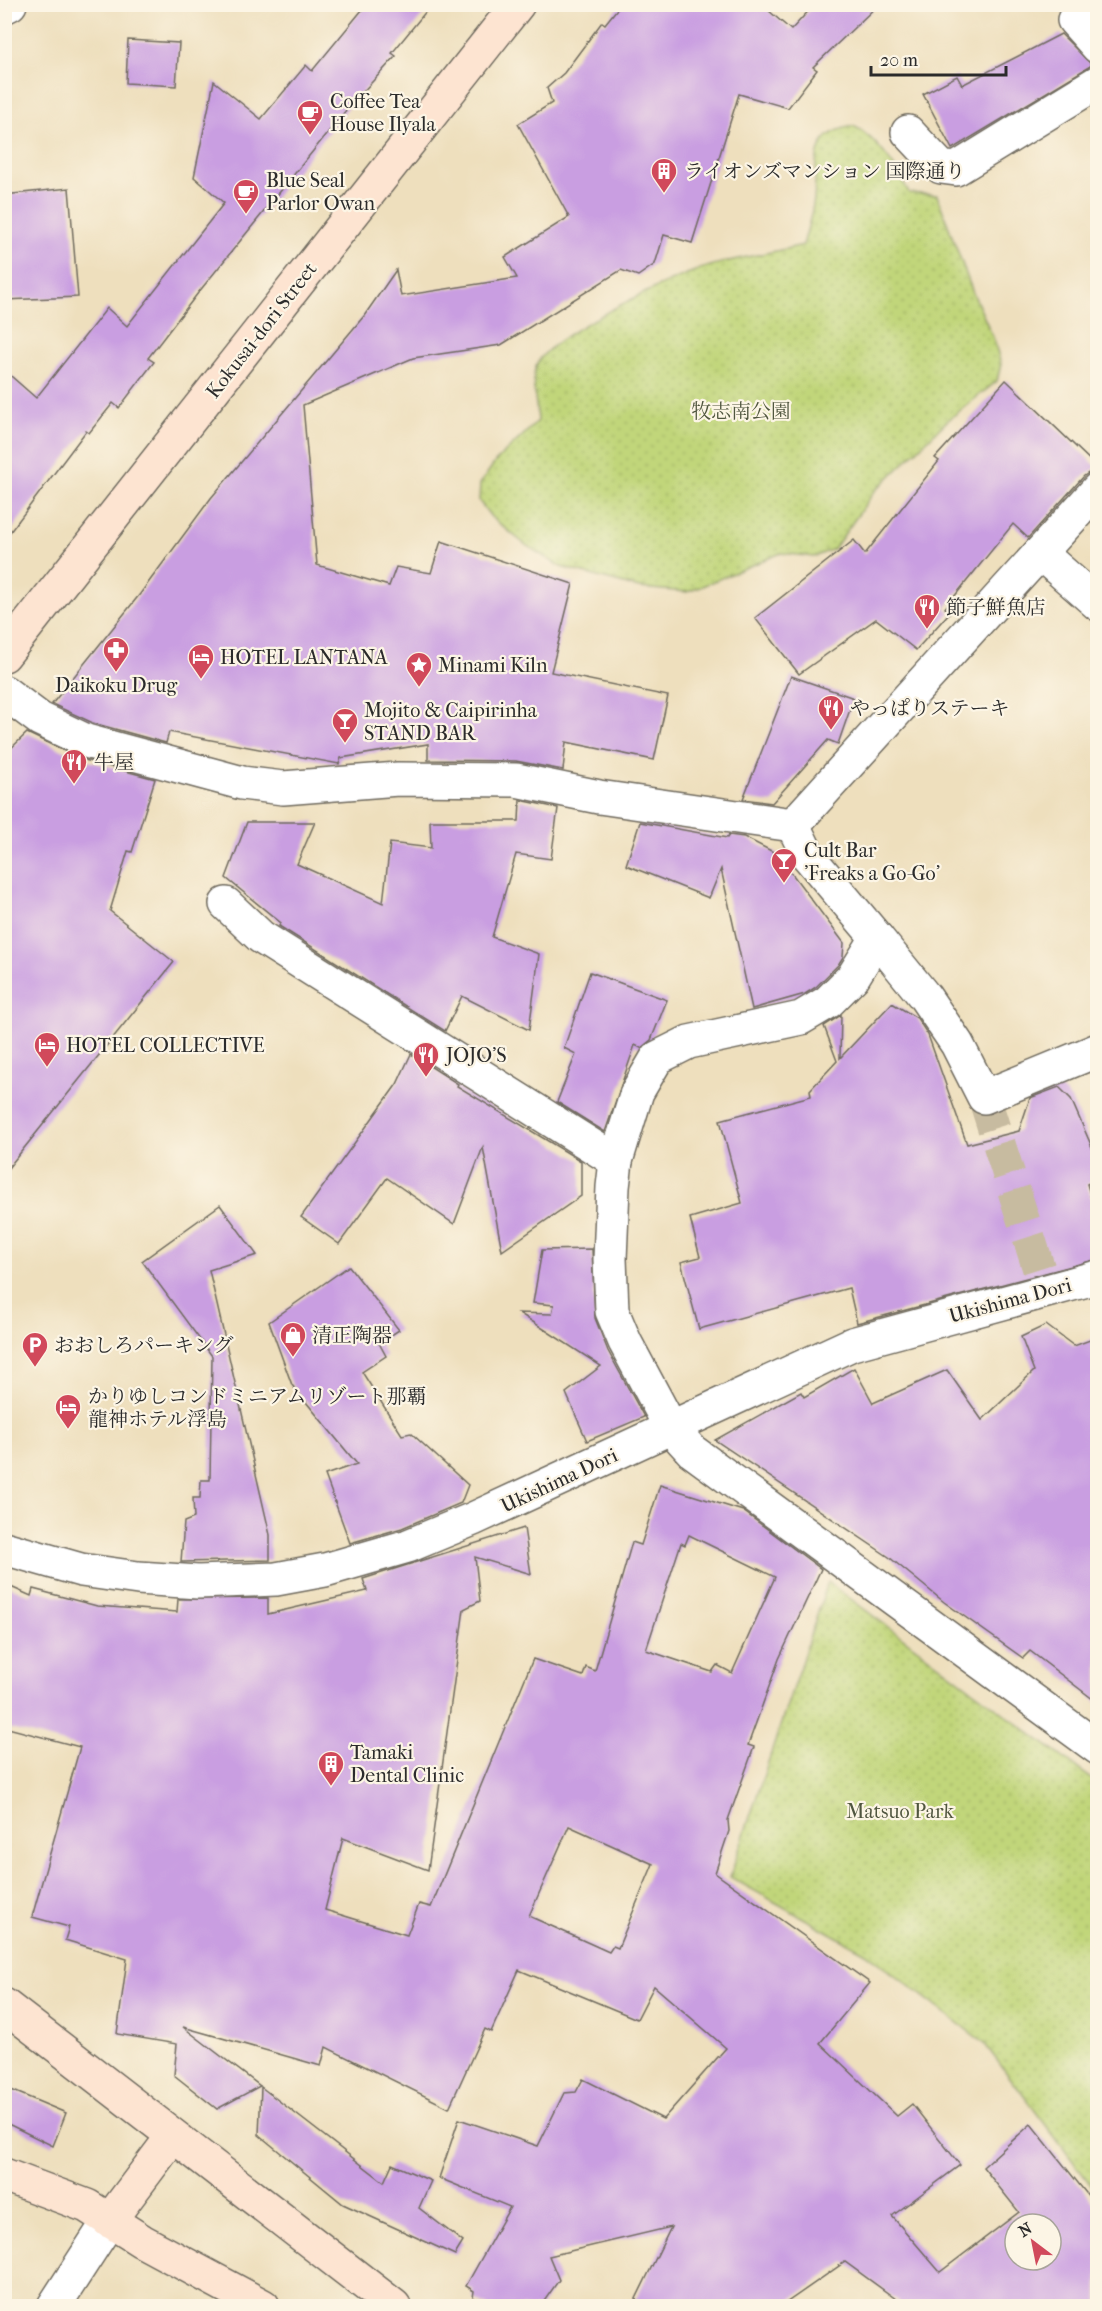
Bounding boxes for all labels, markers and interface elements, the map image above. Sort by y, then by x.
scale bar [871,39,1006,77]
text: 20 m [880,50,918,71]
place label: Coffee Tea House Ilyala [330,90,437,136]
cafe icon: Coffee Tea House Ilyala [295,98,325,136]
building icon: ライオンズマンション 国際通り [649,156,679,194]
place label: ライオンズマンション 国際通り [684,160,965,183]
place label: Blue Seal Parlor Owan [266,169,375,215]
cafe icon: Blue Seal Parlor Owan [231,177,261,215]
street label: Kokusai-dori Street [201,258,322,403]
park label: 牧志南公園 [691,400,791,423]
restaurant icon: 節子鮮魚店 [912,592,942,630]
place label: 節子鮮魚店 [946,596,1046,619]
pharmacy icon: Daikoku Drug [101,635,131,673]
hotel icon: HOTEL LANTANA [186,642,216,680]
place label: HOTEL LANTANA [220,646,389,669]
place icon: Minami Kiln [404,650,434,688]
place label: Minami Kiln [438,654,548,677]
place label: Daikoku Drug [55,674,177,697]
restaurant icon: やっぱりステーキ [816,693,846,731]
place label: やっぱりステーキ [850,697,1010,720]
place label: Mojito & Caipirinha STAND BAR [364,699,538,745]
bar icon: Mojito & Caipirinha STAND BAR [330,706,360,744]
restaurant icon: 牛屋 [59,747,89,785]
place label: 牛屋 [94,751,134,774]
place label: Cult Bar 'Freaks a Go-Go' [804,839,940,885]
bar icon: Cult Bar 'Freaks a Go-Go' [769,846,799,884]
hotel icon: HOTEL COLLECTIVE [32,1030,62,1068]
place label: HOTEL COLLECTIVE [66,1034,265,1057]
restaurant icon: JOJO'S [411,1040,441,1078]
place label: JOJO'S [444,1044,507,1067]
street label: Ukishima Dori [946,1273,1074,1328]
shop icon: 清正陶器 [278,1320,308,1358]
place label: 清正陶器 [312,1324,392,1347]
parking icon: おおしろパーキング [20,1330,50,1368]
place label: おおしろパーキング [54,1334,233,1357]
place label: かりゆしコンドミニアムリゾート那覇 龍神ホテル浮島 [88,1385,427,1431]
hotel icon: かりゆしコンドミニアムリゾート那覇 龍神ホテル浮島 [53,1392,83,1430]
street label: Ukishima Dori [497,1443,621,1518]
place label: Tamaki Dental Clinic [350,1741,464,1787]
building icon: Tamaki Dental Clinic [316,1749,346,1787]
park label: Matsuo Park [846,1800,954,1823]
north arrow [1003,2212,1063,2272]
text: N [1015,2218,1036,2241]

